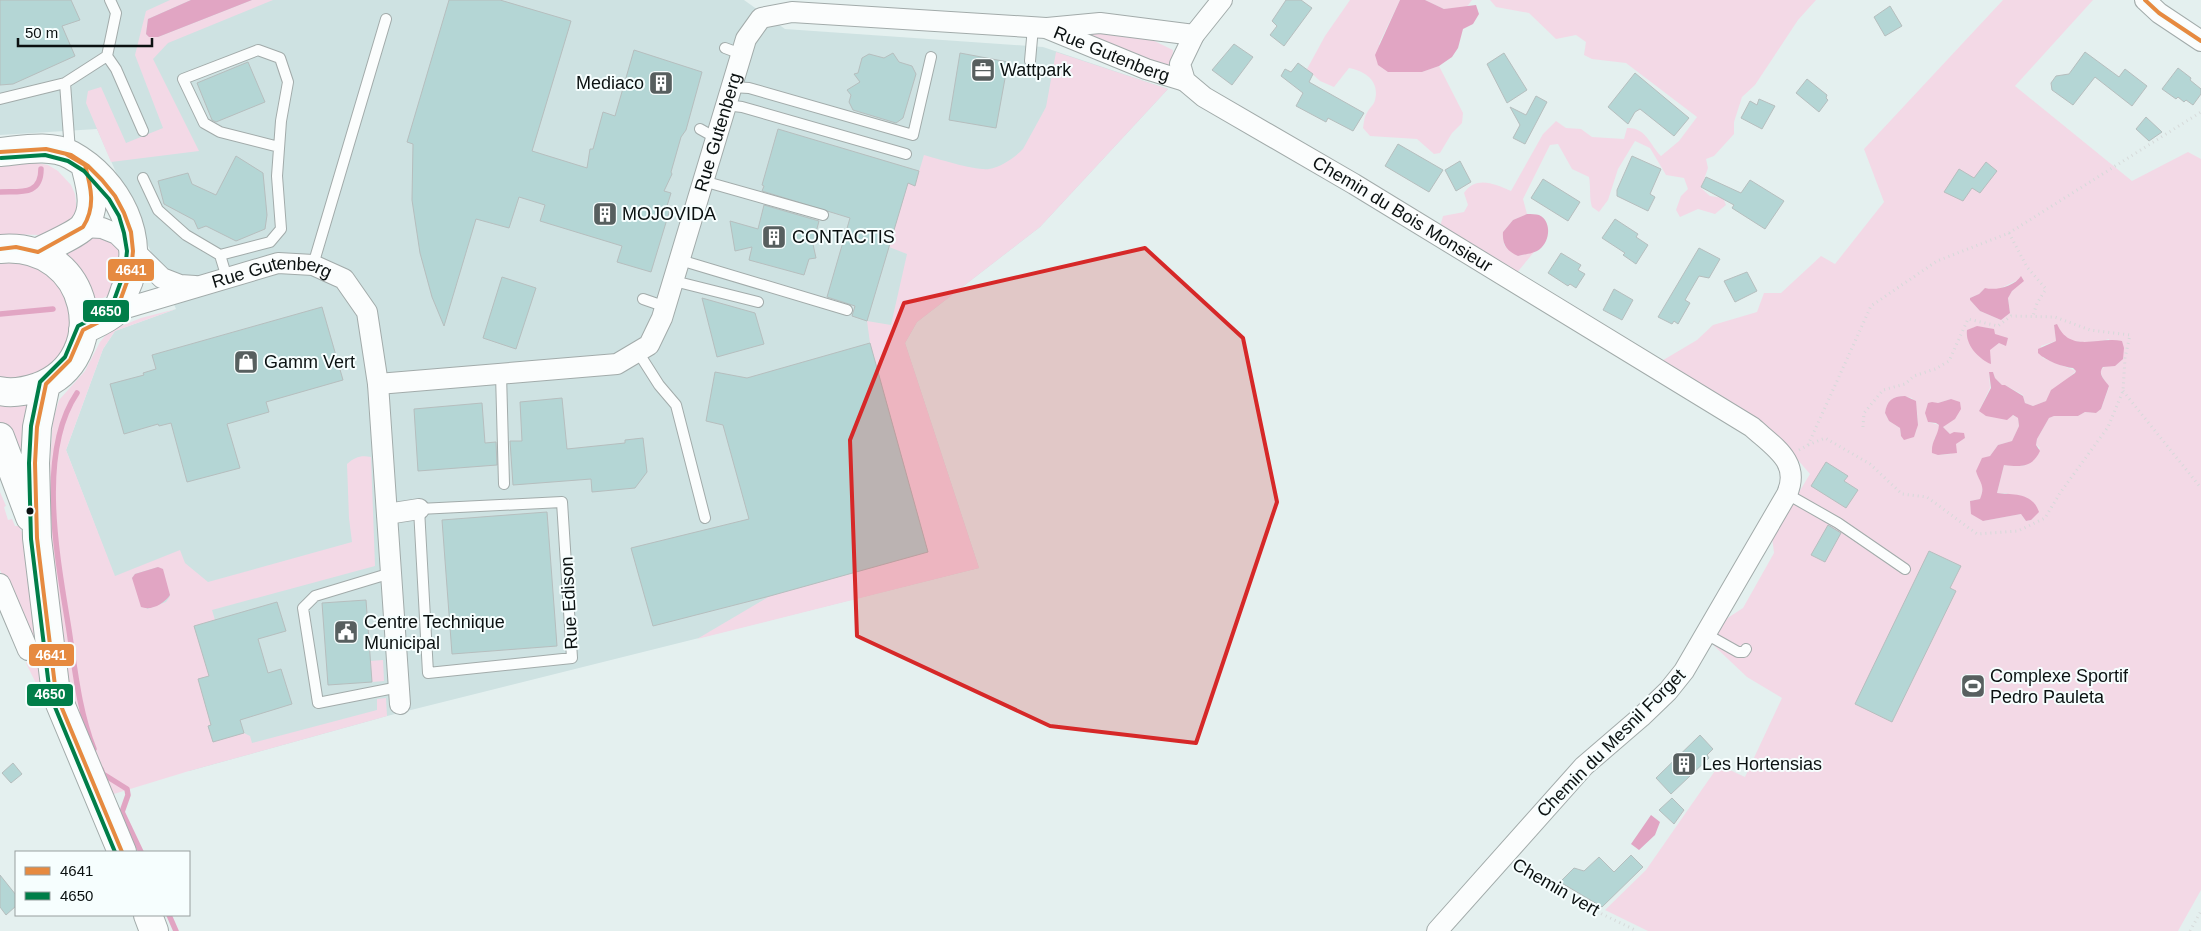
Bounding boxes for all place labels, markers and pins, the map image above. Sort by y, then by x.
office icon: Wattpark [970,57,996,83]
place label: Wattpark [1000,60,1072,80]
building icon: Mediaco [648,70,674,96]
place label: Mediaco [576,73,644,93]
building icon: MOJOVIDA [592,201,618,227]
place label: MOJOVIDA [622,204,716,224]
building icon: CONTACTIS [761,224,787,250]
place label: CONTACTIS [792,227,895,247]
shop icon: Gamm Vert [233,349,259,375]
place label: Gamm Vert [264,352,355,372]
unlabelled marker [25,506,35,516]
place label: Centre Technique Municipal [364,612,505,653]
public building icon: Centre Technique Municipal [333,619,359,645]
place label: Complexe Sportif Pedro Pauleta [1990,666,2129,707]
sports icon: Complexe Sportif Pedro Pauleta [1960,673,1986,699]
building icon: Les Hortensias [1671,751,1697,777]
place label: Les Hortensias [1702,754,1822,774]

